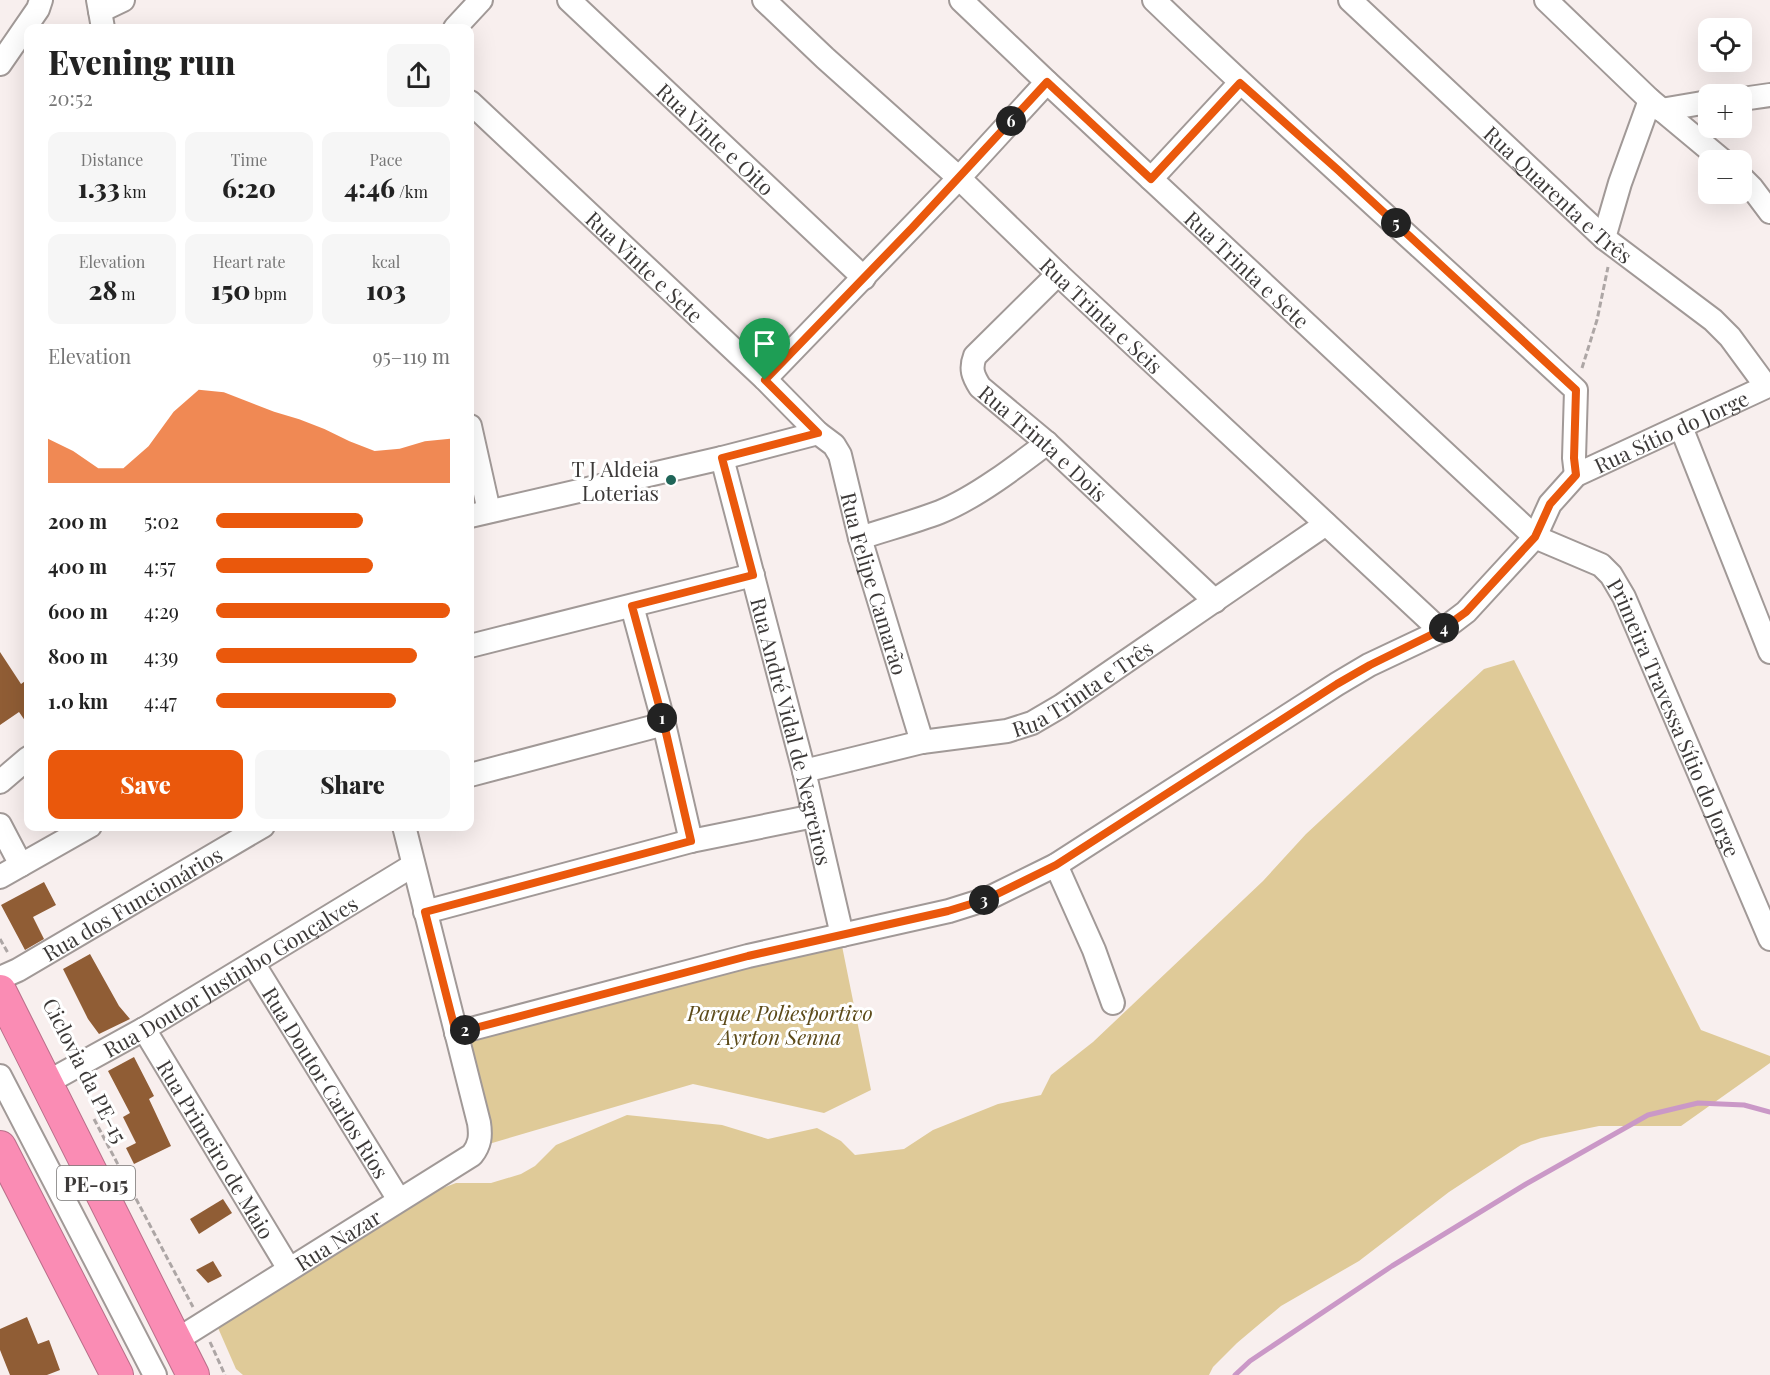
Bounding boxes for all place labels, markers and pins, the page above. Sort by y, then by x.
pin: 6 [996,106,1026,136]
pin: 5 [1381,208,1411,238]
pin [739,318,790,380]
place label: T J Aldeia Loterias [571,454,660,506]
marker: T J Aldeia Loterias [664,473,678,487]
pin: 4 [1429,613,1459,643]
pin: 1 [647,703,677,733]
pin: 3 [969,885,999,915]
pin: 2 [450,1015,480,1045]

